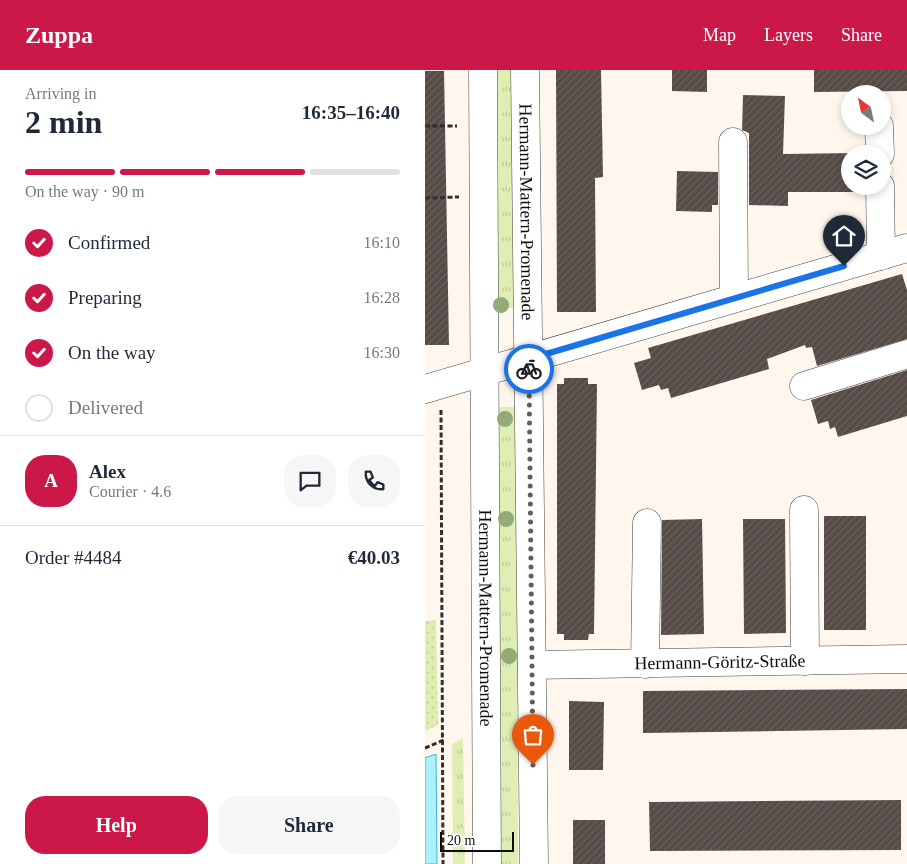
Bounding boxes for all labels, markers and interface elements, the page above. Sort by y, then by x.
text: Zuppa [25,22,93,48]
text: Map [703,25,736,45]
text: Layers [764,25,813,45]
text: Share [841,25,882,45]
text: Arriving in [25,85,97,102]
north arrow [841,85,891,135]
map controls [841,85,891,195]
text: 16:35–16:40 [302,102,400,123]
street label: Hermann-Mattern-Promenade [515,103,538,321]
text: 2 min [25,104,102,140]
button: layers [841,145,891,195]
text: On the way · 90 m [25,183,145,200]
pin [823,215,865,266]
icon: home [830,222,858,250]
icon: check [25,229,53,257]
text: Confirmed [68,232,150,253]
text: 16:10 [364,234,400,251]
icon: check [25,284,53,312]
text: Preparing [68,287,142,308]
text: 16:28 [364,289,400,306]
icon: check [25,339,53,367]
text: On the way [68,342,156,363]
text: 16:30 [364,344,400,361]
courier [504,344,554,394]
icon: bike [515,355,543,383]
text: Delivered [68,397,143,418]
button: chat [284,455,336,507]
button: phone [348,455,400,507]
text: Alex [89,461,126,482]
text: A [44,470,58,491]
text: Courier · 4.6 [89,483,171,500]
street label: Hermann-Mattern-Promenade [475,509,496,727]
text: Order #4484 [25,547,122,568]
text: €40.03 [348,547,400,568]
street label: Hermann-Göritz-Straße [634,651,806,673]
pin [512,714,554,765]
icon: bag [519,721,547,749]
button: Help [25,796,208,854]
button: Share [218,796,400,854]
scale bar [440,829,514,852]
text: 20 m [447,833,475,848]

